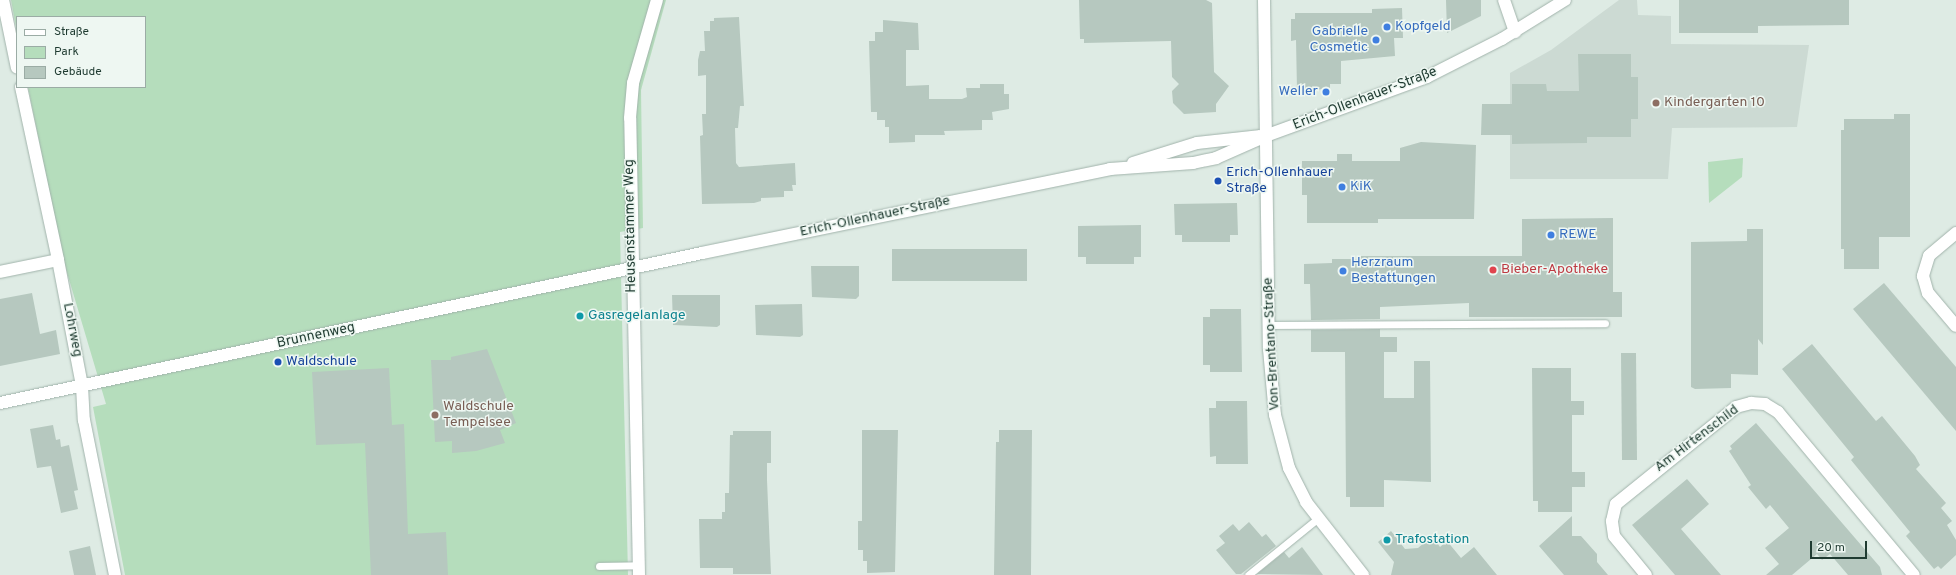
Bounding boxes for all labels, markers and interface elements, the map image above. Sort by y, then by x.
legend [16,16,146,88]
place label: Kopfgeld [1395,19,1451,35]
marker: Kopfgeld [1382,22,1392,32]
text: Straße [54,24,89,40]
place label: Gabrielle Cosmetic [1310,24,1368,56]
marker: Gabrielle Cosmetic [1371,35,1381,45]
text: Park [54,44,79,60]
text: Gebäude [54,64,102,80]
street label: Erich-Ollenhauer-Straße [1291,64,1439,134]
place label: Weller [1279,84,1318,100]
marker: Weller [1321,87,1331,97]
place label: Kindergarten 10 [1664,95,1765,111]
marker: Kindergarten 10 [1651,98,1661,108]
street label: Heusenstammer Weg [621,159,641,293]
place label: Erich-Ollenhauer Straße [1226,165,1333,198]
marker: Erich-Ollenhauer Straße [1213,176,1223,186]
place label: KiK [1350,179,1372,195]
marker: KiK [1337,182,1347,192]
street label: Erich-Ollenhauer-Straße [798,193,952,241]
place label: REWE [1559,227,1597,243]
marker: REWE [1546,230,1556,240]
place label: Herzraum Bestattungen [1351,255,1436,288]
place label: Bieber-Apotheke [1501,262,1608,278]
marker: Bieber-Apotheke [1488,265,1498,275]
marker: Herzraum Bestattungen [1338,266,1348,276]
street label: Von-Brentano-Straße [1260,277,1284,411]
street label: Lohrweg [59,302,85,358]
place label: Gasregelanlage [588,308,685,324]
marker: Gasregelanlage [575,311,585,321]
street label: Brunnenweg [275,320,357,352]
place label: Waldschule [286,354,357,370]
marker: Waldschule [273,357,283,367]
place label: Waldschule Tempelsee [443,399,514,432]
street label: Am Hirtenschild [1652,402,1742,476]
marker: Waldschule Tempelsee [430,410,440,420]
place label: Trafostation [1395,532,1469,548]
scale bar [1812,533,1869,559]
marker: Trafostation [1382,535,1392,545]
text: 20 m [1817,540,1845,556]

